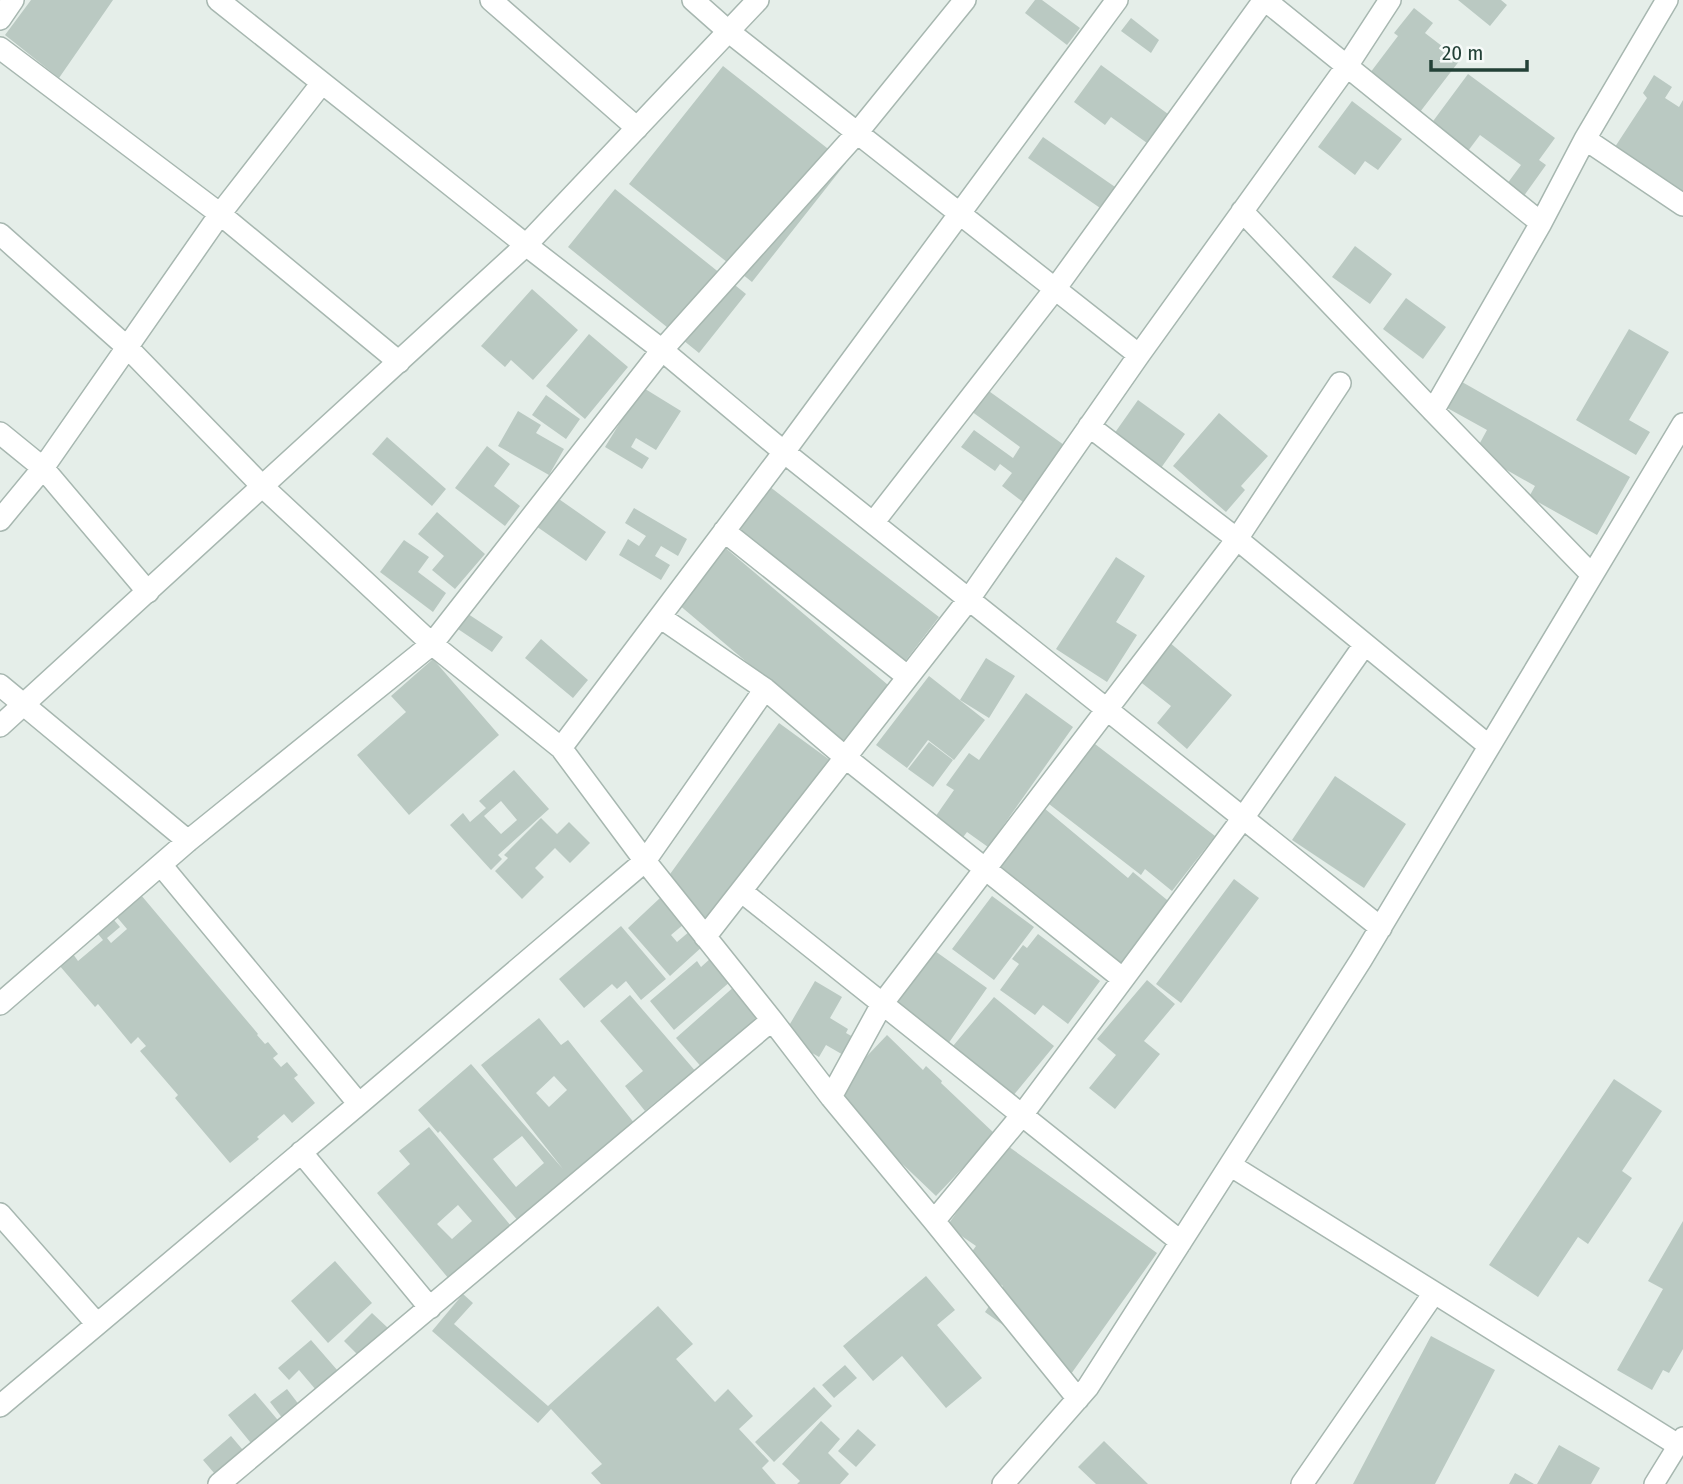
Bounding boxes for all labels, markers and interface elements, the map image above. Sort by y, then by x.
scale bar [1431,28,1527,72]
text: 20 m [1442,40,1483,66]

